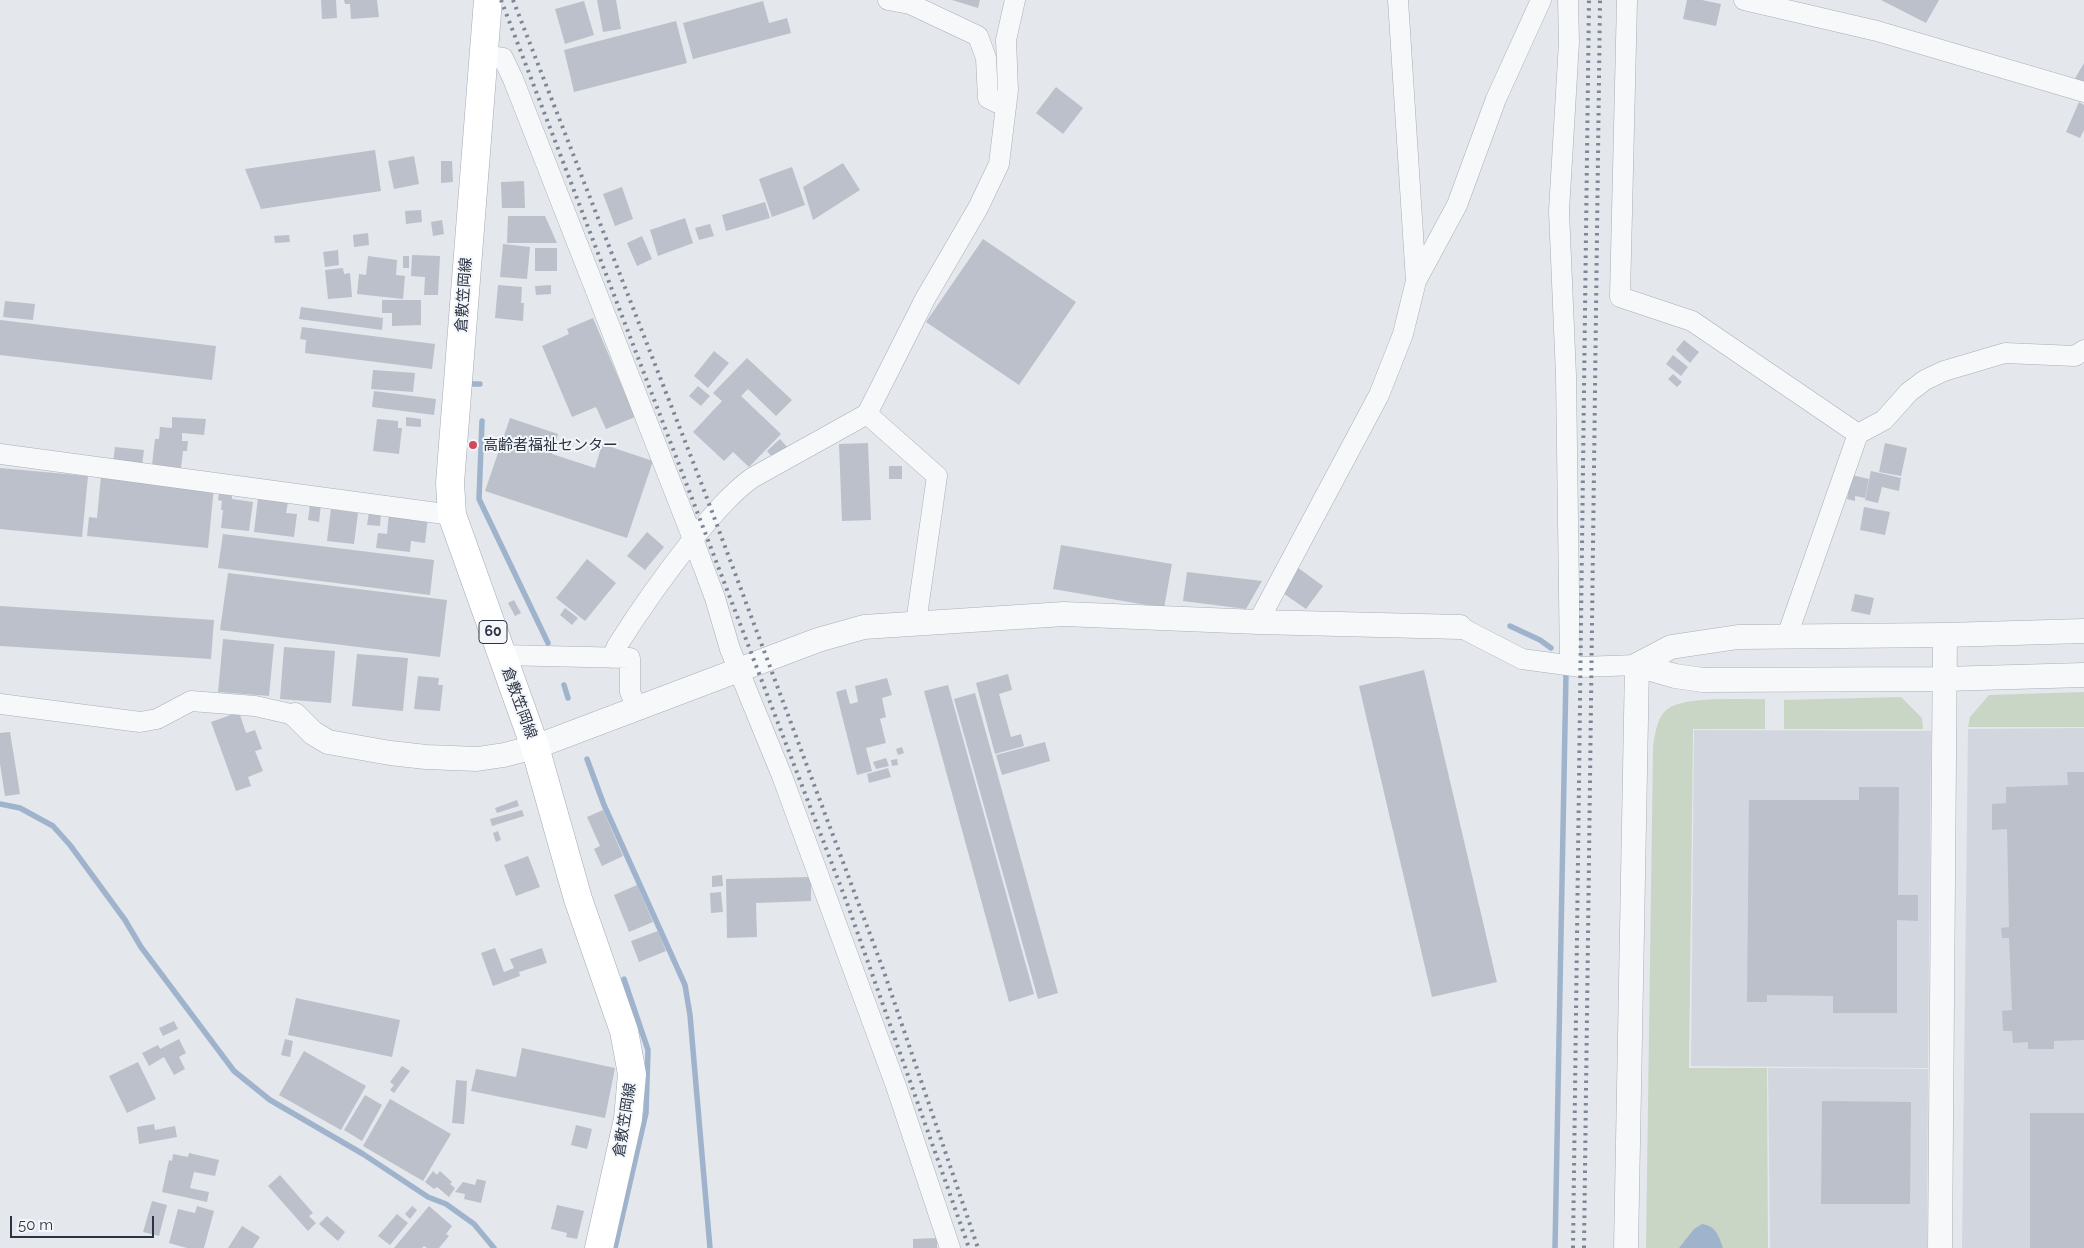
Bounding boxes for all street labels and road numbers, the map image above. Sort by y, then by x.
street label: 倉敷笠岡線 [452,257,476,333]
road number: 60 [479,620,507,644]
street label: 倉敷笠岡線 [498,665,540,741]
street label: 倉敷笠岡線 [610,1082,640,1158]

